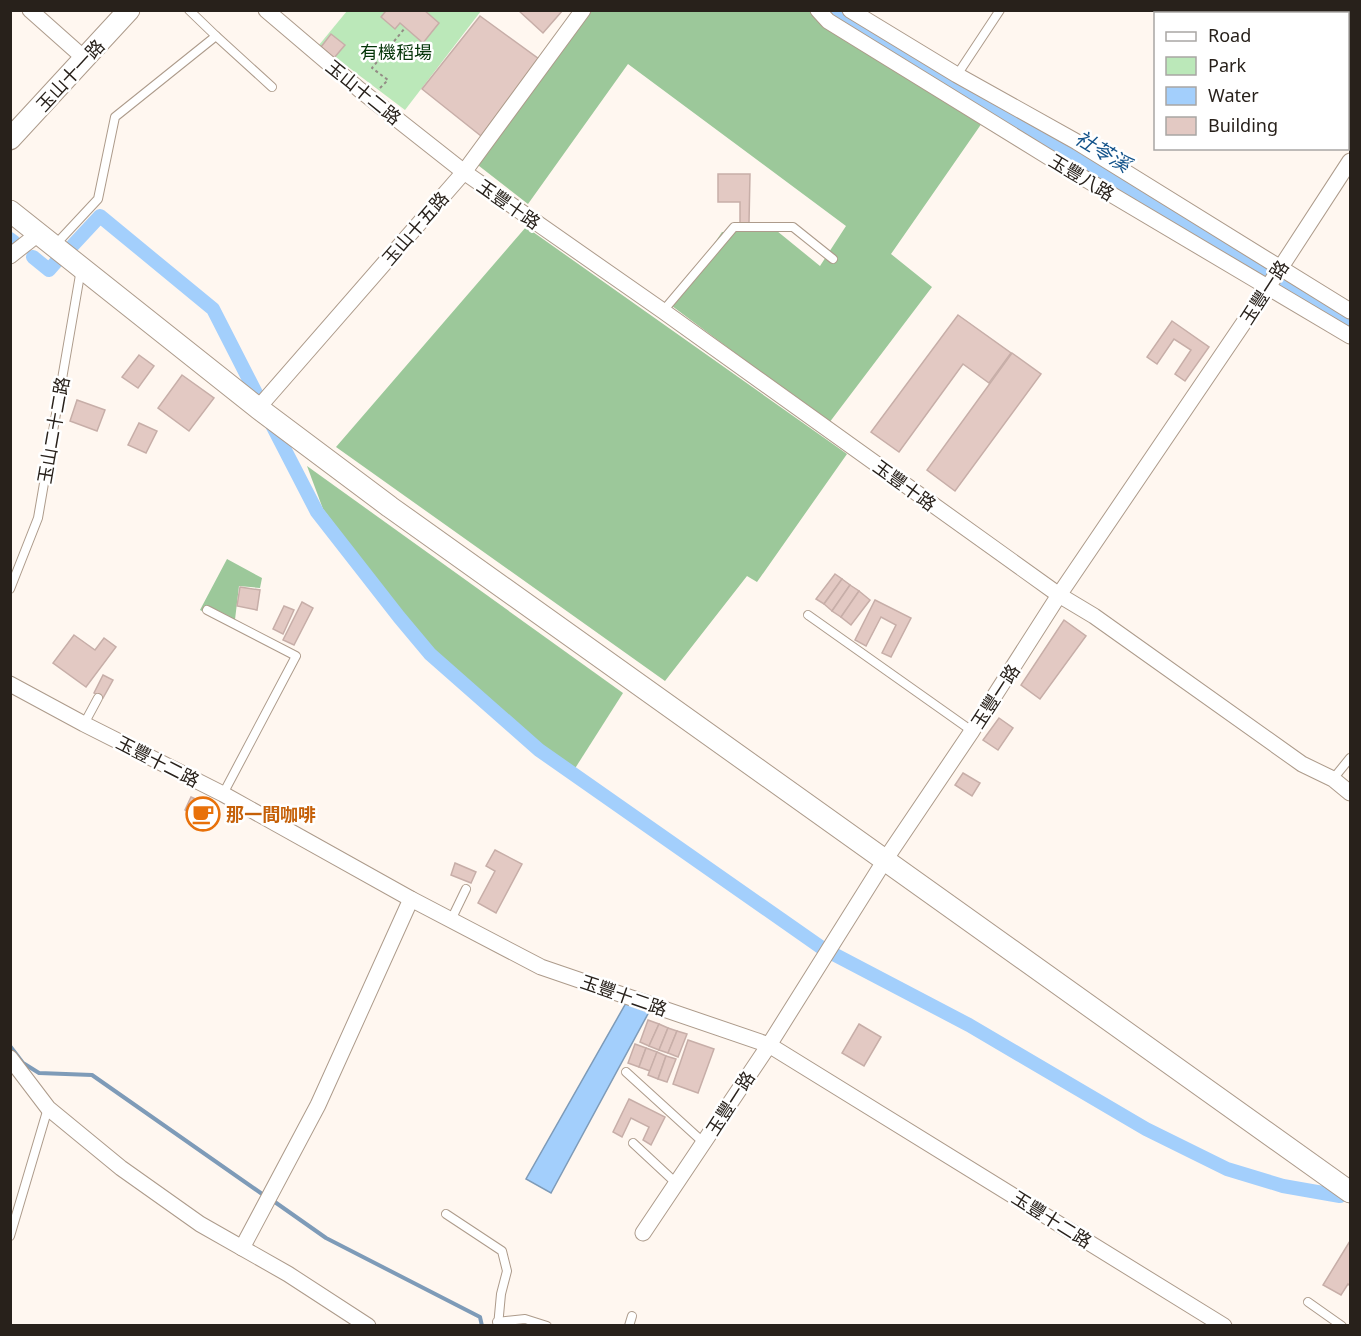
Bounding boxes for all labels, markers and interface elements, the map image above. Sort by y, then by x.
legend [1154,12,1349,150]
text: Road [1208,23,1251,47]
street label: 玉山十一路 [31,34,109,116]
park label: 有機稻場 [360,40,432,64]
text: Park [1208,53,1246,77]
street label: 玉山十二路 [321,54,407,130]
text: Water [1208,83,1259,107]
text: Building [1208,113,1278,137]
water label: 社苓溪 [1070,124,1138,180]
street label: 玉豐八路 [1045,148,1119,206]
street label: 玉豐十路 [473,174,545,234]
street label: 玉山十五路 [376,186,454,270]
street label: 玉豐一路 [1234,255,1294,329]
street label: 玉山二十二路 [32,375,74,485]
street label: 玉豐十路 [869,454,941,516]
street label: 玉豐一路 [965,659,1025,733]
street label: 玉豐十二路 [112,730,204,792]
cafe icon: 那一間咖啡 [185,796,221,832]
place label: 那一間咖啡 [226,802,316,826]
street label: 玉豐十二路 [578,969,670,1021]
street label: 玉豐一路 [700,1066,760,1140]
street label: 玉豐十二路 [1007,1185,1097,1253]

